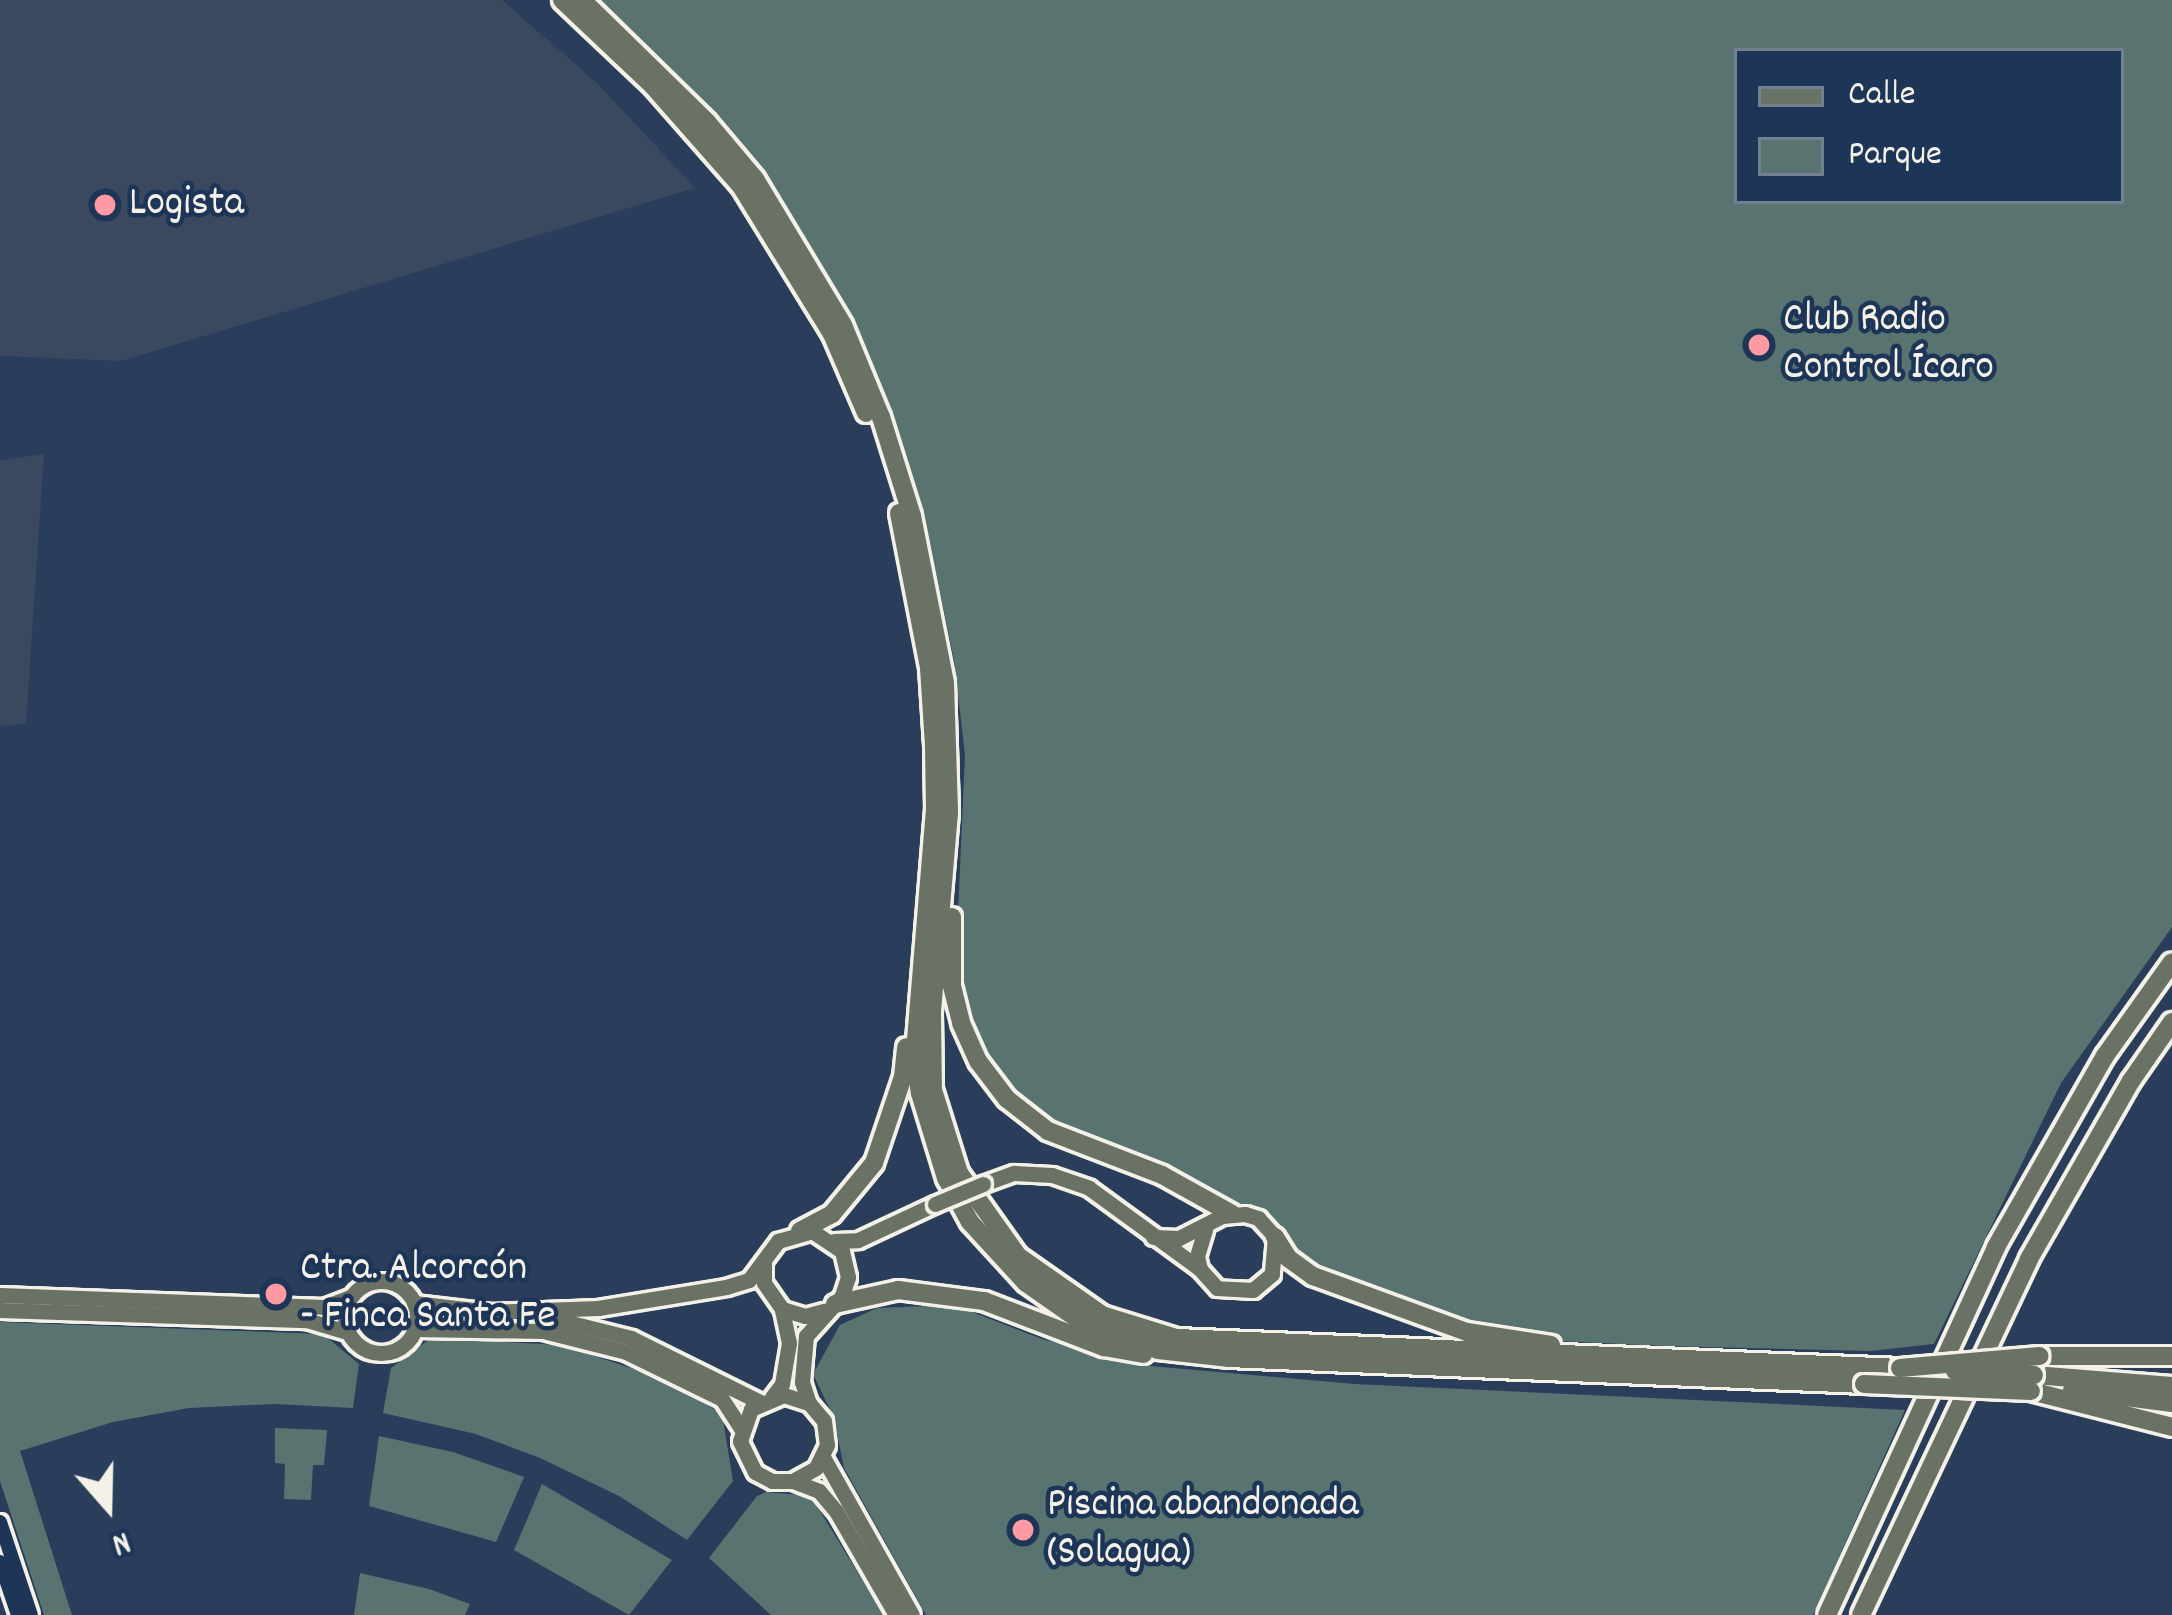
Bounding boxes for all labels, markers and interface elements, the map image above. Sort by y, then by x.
legend [1734,48,2124,204]
text: Calle [1848,70,1916,122]
text: Parque [1848,130,1942,182]
place label: Logista [129,180,244,230]
marker: Logista [92,192,118,218]
place label: Club Radio Control Ícaro [1783,296,1994,394]
marker: Club Radio Control Ícaro [1746,332,1772,358]
place label: Ctra. Alcorcón - Finca Santa Fe [300,1245,556,1344]
marker: Ctra. Alcorcón - Finca Santa Fe [263,1281,289,1307]
north arrow [48,1447,168,1567]
place label: Piscina abandonada (Solagua) [1047,1481,1359,1580]
text: N [105,1516,136,1566]
marker: Piscina abandonada (Solagua) [1010,1517,1036,1543]

